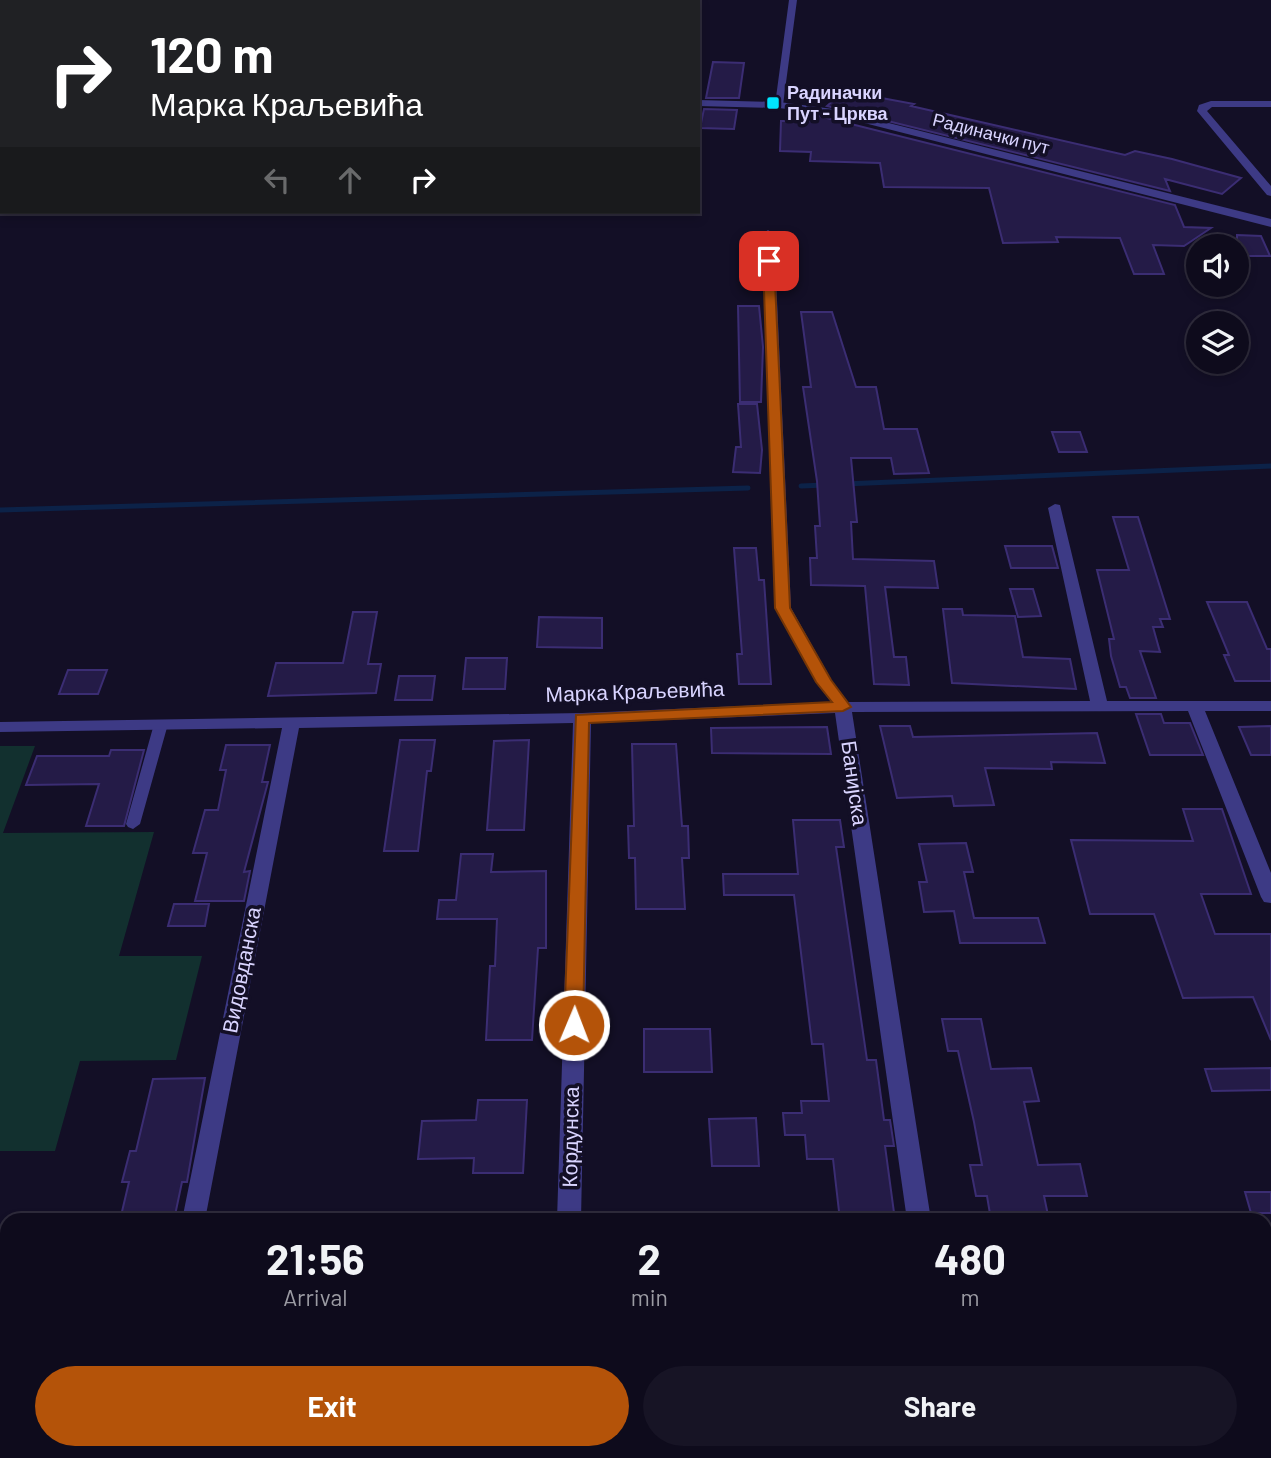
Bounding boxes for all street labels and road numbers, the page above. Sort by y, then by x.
street label: Радиначки пут [931,108,1052,158]
street label: Марка Краљевића [545,675,725,706]
street label: Банијска [837,739,874,827]
street label: Видовданска [216,904,265,1035]
street label: Кордунска [556,1086,583,1188]

